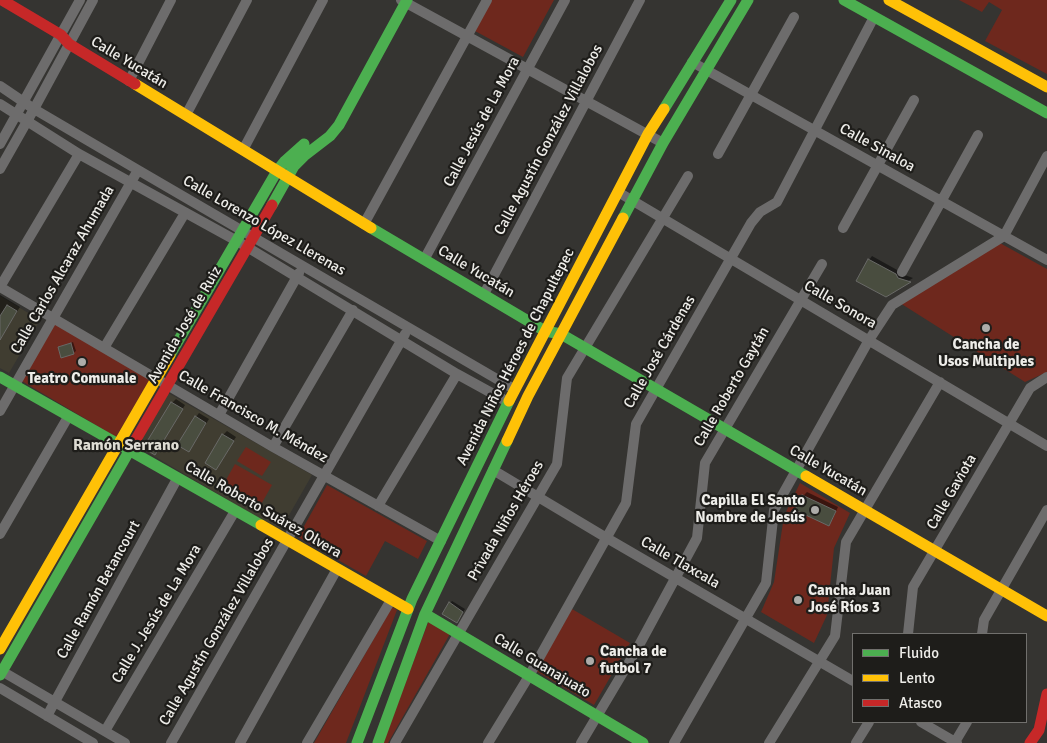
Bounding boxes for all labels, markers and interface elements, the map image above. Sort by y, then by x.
street label: Calle Yucatán [87,33,171,93]
street label: Calle Agustín González Villalobos [491,42,607,238]
street label: Calle Jesús de La Mora [440,54,524,190]
street label: Calle Sinaloa [836,120,918,176]
street label: Calle Lorenzo López Llerenas [179,172,349,280]
street label: Calle Carlos Alcaraz Ahumada [7,183,119,357]
street label: Calle Yucatán [434,242,518,302]
street label: Avenida Niños Héroes de Chapultepec [453,245,579,469]
street label: Avenida José de Ruiz [144,263,226,387]
street label: Calle Sonora [800,277,880,333]
street label: Calle José Cárdenas [620,292,700,412]
marker: Cancha de Usos Multiples [980,322,992,334]
street label: Calle Roberto Gaytán [690,324,774,450]
place label: Cancha de Usos Multiples [938,336,1034,371]
marker: Teatro Comunale [76,356,88,368]
street label: Calle Francisco M. Méndez [175,367,331,467]
place label: Teatro Comunale [28,370,136,388]
district label: Ramón Serrano [73,436,179,456]
street label: Calle Yucatán [786,442,870,500]
street label: Calle Gaviota [923,451,981,533]
street label: Calle Roberto Suárez Olvera [181,458,345,562]
street label: Privada Niños Héroes [464,458,548,584]
place label: Capilla El Santo Nombre de Jesús [695,492,805,527]
marker: Capilla El Santo Nombre de Jesús [809,504,821,516]
street label: Calle Ramón Betancourt [53,518,145,662]
street label: Calle Tlaxcala [637,533,723,593]
street label: Calle Agustín González Villalobos [156,535,278,729]
street label: Calle J. Jesús de La Mora [108,541,206,687]
place label: Cancha Juan José Ríos 3 [808,582,890,617]
marker: Cancha Juan José Ríos 3 [792,594,804,606]
street label: Calle Guanajuato [490,630,594,702]
legend [852,633,1027,723]
place label: Cancha de futbol 7 [600,643,667,678]
text: Fluido [899,644,939,662]
marker: Cancha de futbol 7 [584,655,596,667]
text: Lento [899,669,935,687]
text: Atasco [899,694,942,712]

